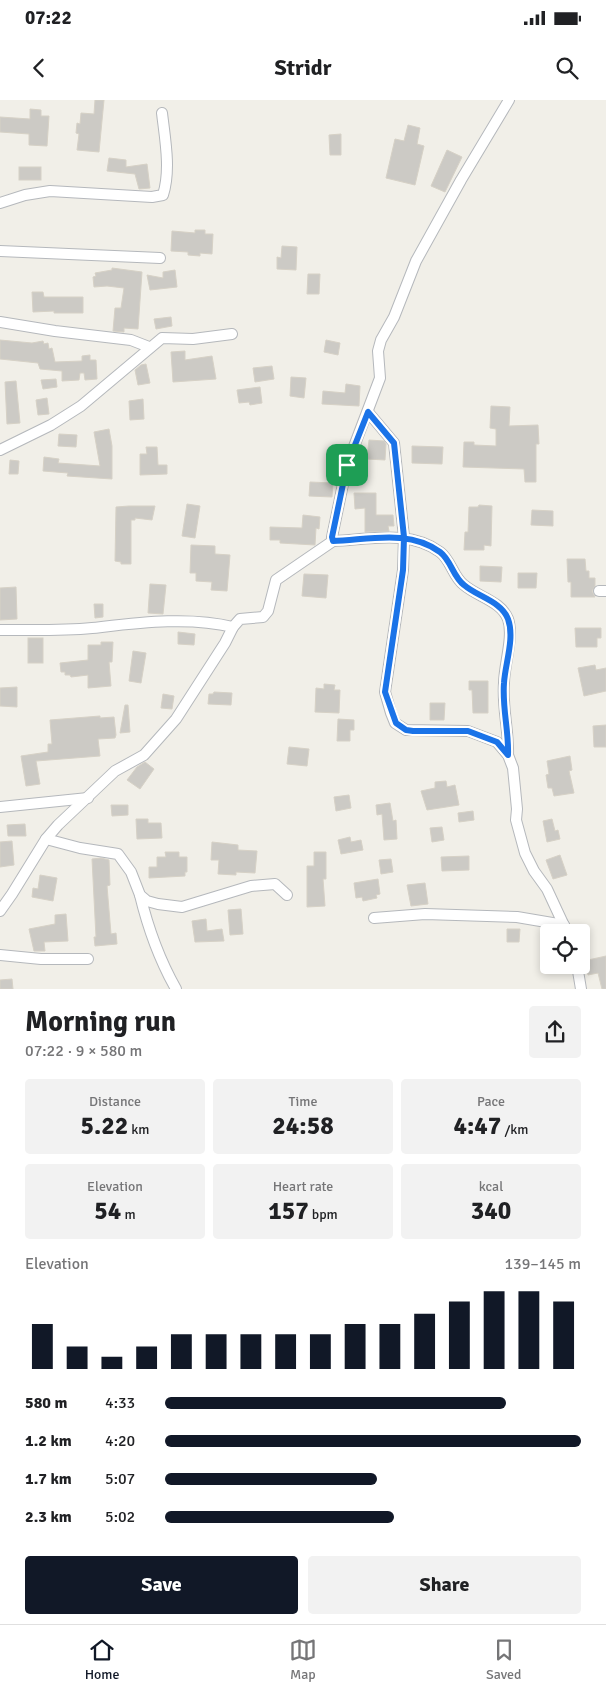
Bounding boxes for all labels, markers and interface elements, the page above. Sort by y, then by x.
text: 07:22 [25,6,72,30]
icon: back [25,54,53,82]
text: Stridr [275,54,331,81]
icon: search [553,54,581,82]
pin [326,444,368,486]
icon: arrive [333,451,361,479]
map controls [540,924,590,974]
button: locate [540,924,590,974]
text: Morning run [25,1005,176,1039]
button: share [529,1006,581,1058]
text: 07:22 · 9 × 580 m [25,1041,142,1061]
text: Distance [89,1093,141,1110]
text: Time [289,1093,317,1110]
text: Pace [477,1093,505,1110]
text: 5.22 [81,1110,128,1141]
text: 24:58 [272,1110,334,1141]
text: 4:47 [453,1110,501,1141]
text: km [128,1121,149,1138]
text: /km [501,1121,529,1138]
text: Elevation [87,1178,143,1195]
text: Heart rate [273,1178,333,1195]
text: kcal [479,1178,503,1195]
text: 54 [94,1195,121,1226]
text: 157 [268,1195,309,1226]
text: 340 [471,1195,511,1226]
text: m [121,1206,136,1223]
text: bpm [309,1206,338,1223]
text: Elevation [25,1254,89,1274]
text: 139–145 m [504,1254,581,1274]
text: 580 m [25,1393,67,1413]
text: 4:33 [105,1393,135,1413]
text: 1.2 km [25,1431,72,1451]
text: 4:20 [105,1431,135,1451]
text: 1.7 km [25,1469,72,1489]
text: 5:07 [105,1469,135,1489]
text: 2.3 km [25,1507,72,1527]
text: 5:02 [105,1507,135,1527]
button: Save [25,1556,298,1614]
button: Share [308,1556,581,1614]
tab: Home [85,1636,120,1683]
tab: Map [289,1636,317,1683]
tab: Saved [486,1636,521,1683]

